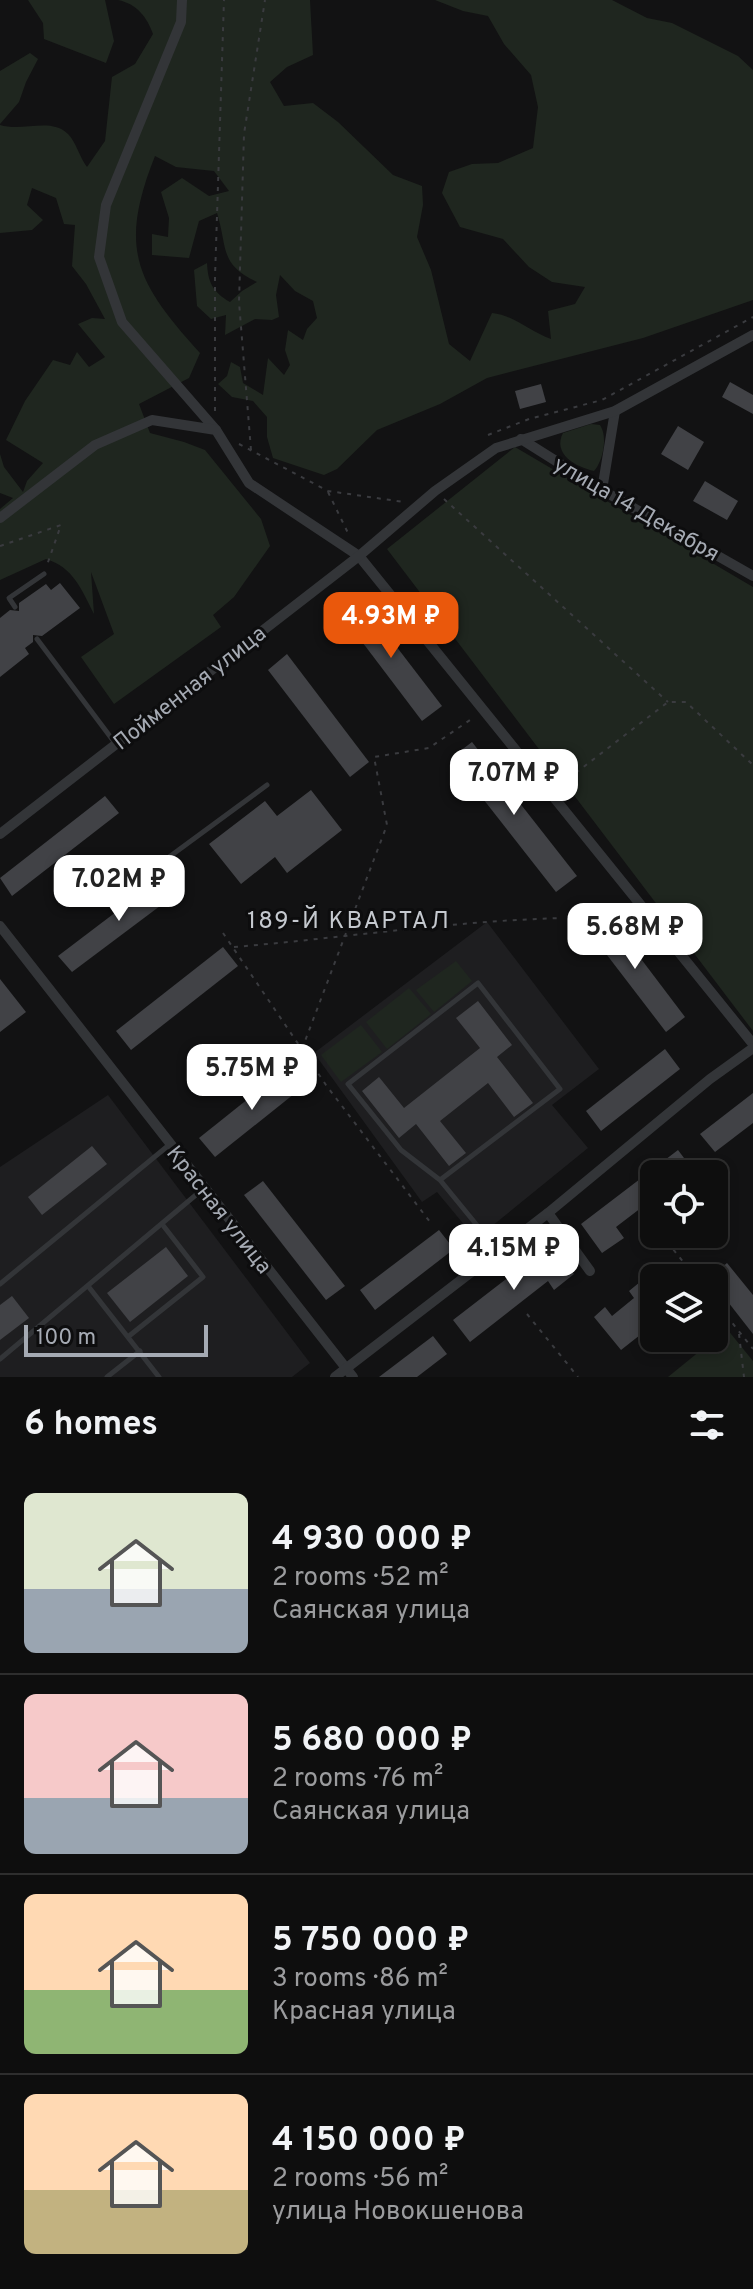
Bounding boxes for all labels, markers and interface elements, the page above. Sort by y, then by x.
street label: улица 14 Декабря [548,452,724,569]
pin: 4.93M ₽ [317,592,465,660]
text: 4.93M ₽ [341,601,441,634]
street label: Пойменная улица [109,621,272,757]
pin: 7.07M ₽ [440,749,588,817]
text: 7.07M ₽ [468,758,560,791]
pin: 7.02M ₽ [45,855,193,923]
text: 7.02M ₽ [72,864,166,897]
pin: 5.68M ₽ [561,903,709,971]
district label: 189-Й КВАРТАЛ [247,905,451,937]
text: 5.68M ₽ [585,912,685,945]
pin: 5.75M ₽ [178,1044,326,1112]
text: 5.75M ₽ [205,1053,299,1086]
street label: Красная улица [160,1141,277,1280]
map controls [640,1160,728,1352]
button: locate [640,1160,728,1248]
pin: 4.15M ₽ [440,1224,588,1292]
text: 4.15M ₽ [467,1233,561,1266]
button: layers [640,1264,728,1352]
scale bar [24,1321,208,1357]
text: 100 m [36,1325,96,1352]
icon: filters [685,1403,729,1447]
text: 6 homes [24,1404,158,1447]
text: 4 930 000 ₽ [272,1519,472,1562]
icon: home [88,1525,184,1621]
text: 2 rooms · 52 m² [272,1562,449,1595]
text: Саянская улица [272,1595,470,1628]
text: 5 680 000 ₽ [272,1720,472,1763]
icon: home [88,1726,184,1822]
text: 2 rooms · 76 m² [272,1763,444,1796]
text: Саянская улица [272,1796,470,1829]
text: 5 750 000 ₽ [272,1920,469,1963]
icon: home [88,1926,184,2022]
text: 3 rooms · 86 m² [272,1963,448,1996]
text: Красная улица [272,1996,456,2029]
text: 4 150 000 ₽ [272,2120,466,2163]
icon: home [88,2126,184,2222]
text: 2 rooms · 56 m² [272,2163,448,2196]
text: улица Новокшенова [272,2196,524,2229]

